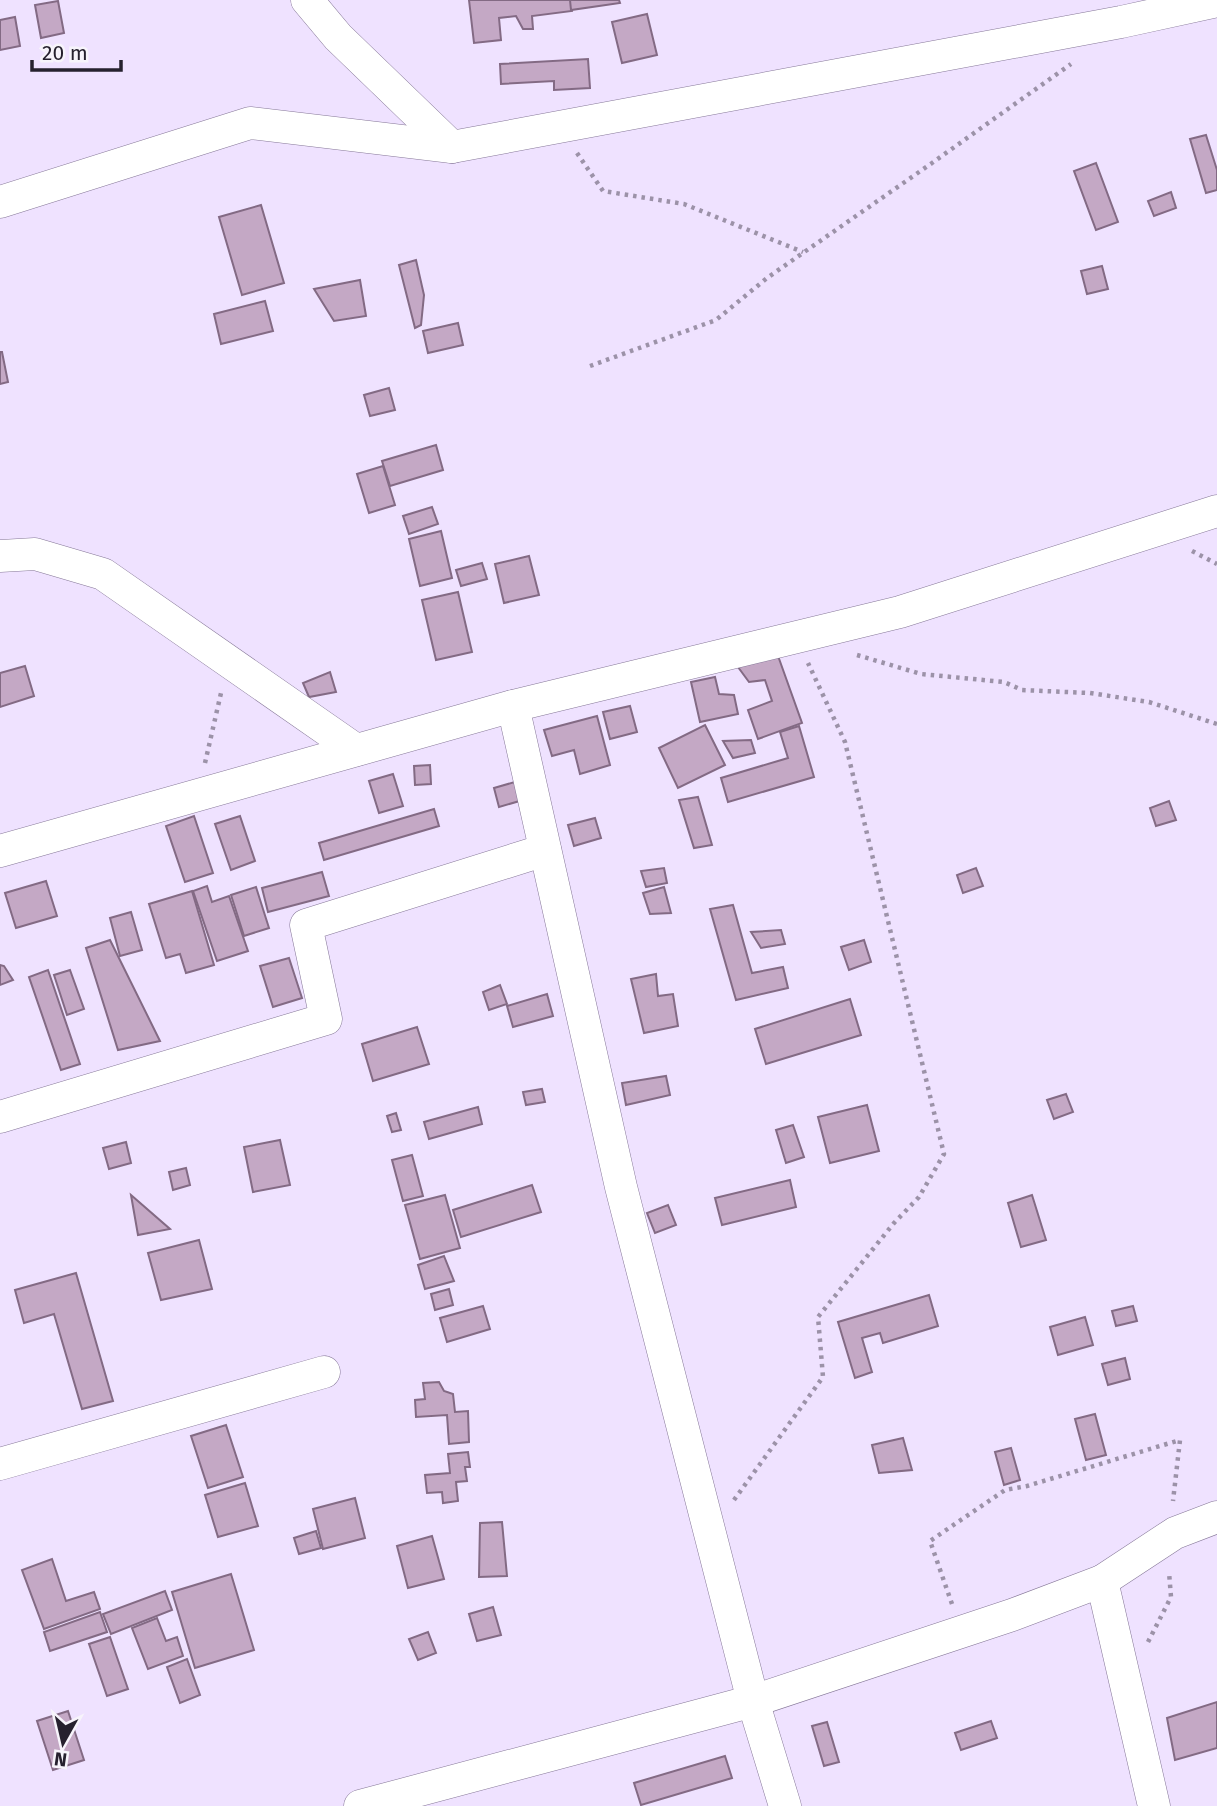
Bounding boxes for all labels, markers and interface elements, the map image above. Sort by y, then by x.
scale bar [32,28,121,72]
text: 20 m [42,40,88,66]
north arrow [28,1708,98,1778]
text: N [53,1747,69,1772]

